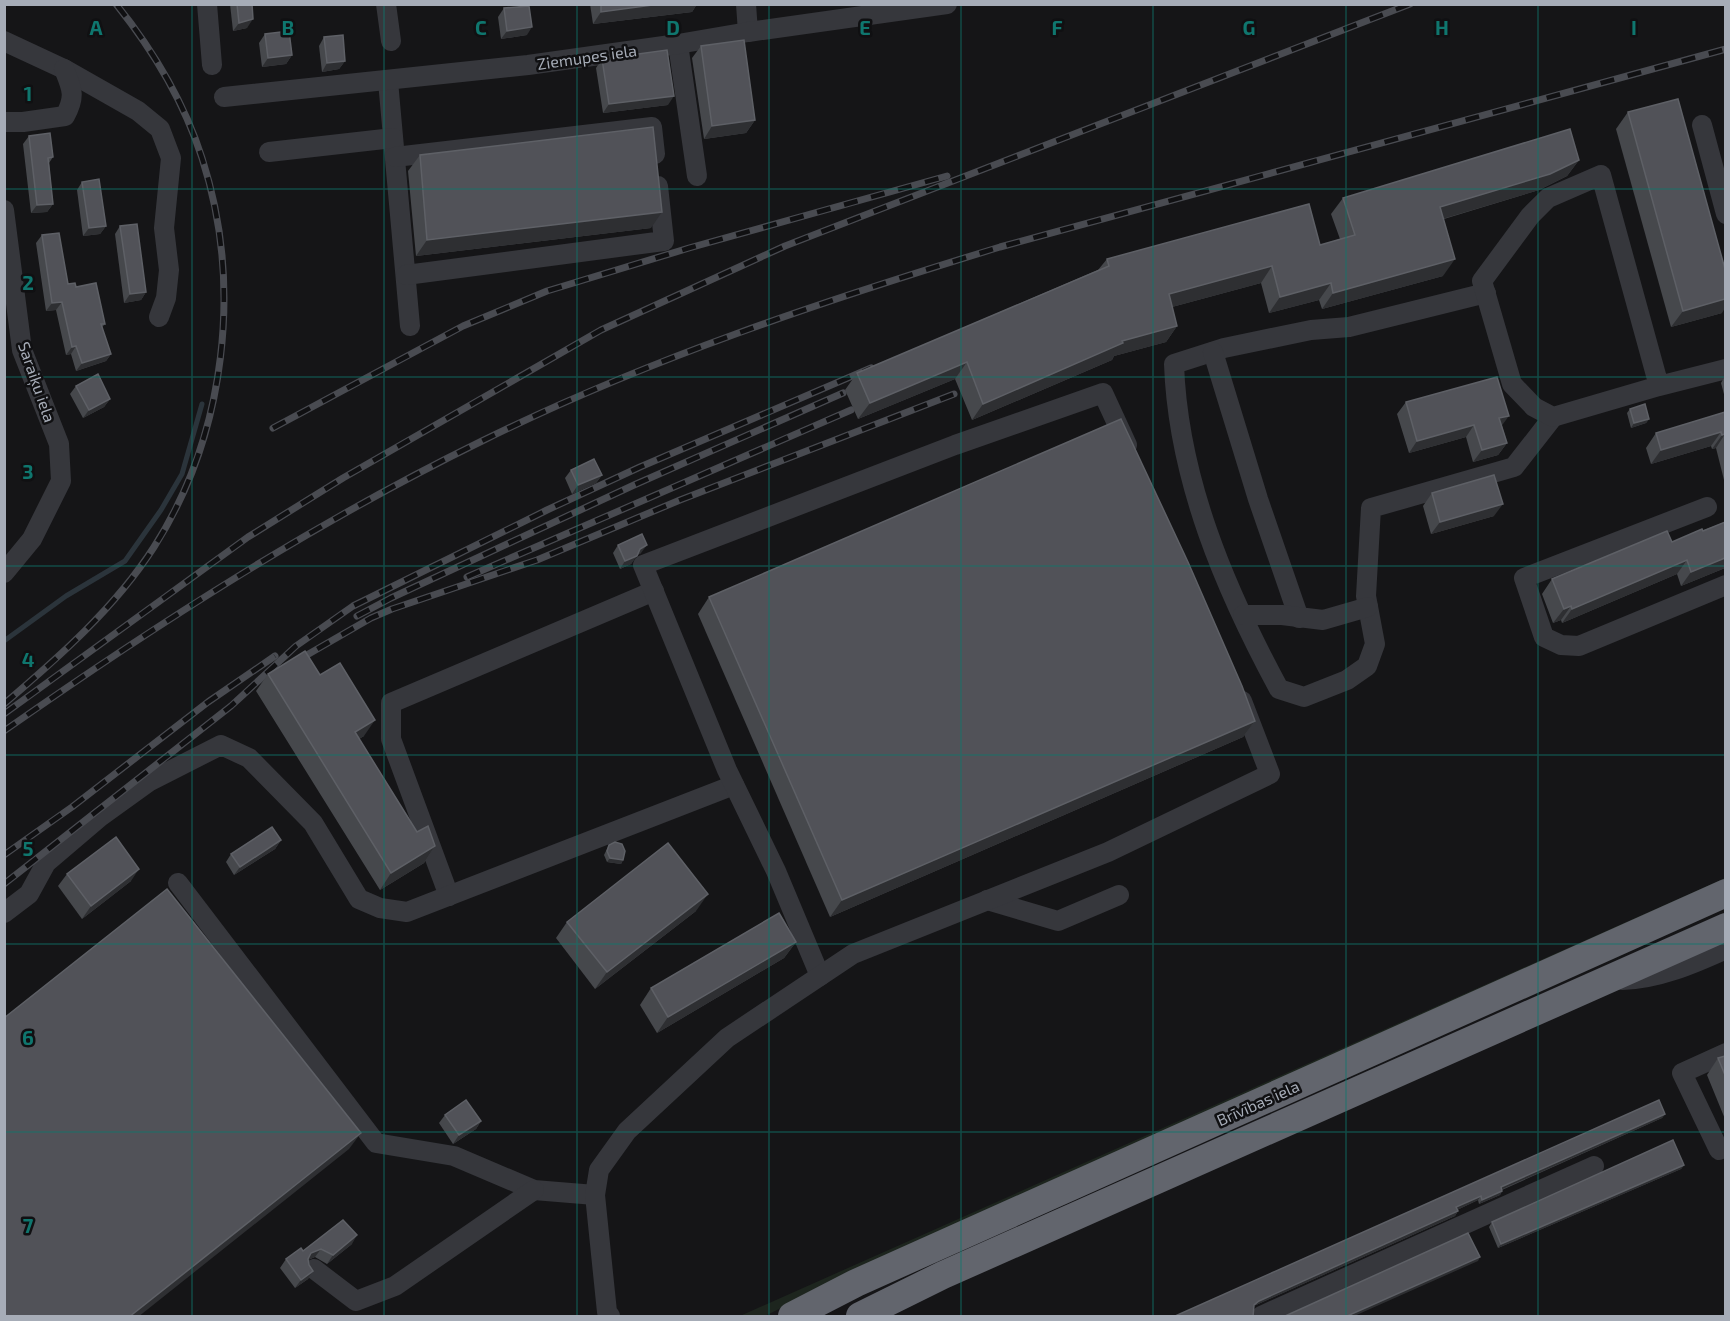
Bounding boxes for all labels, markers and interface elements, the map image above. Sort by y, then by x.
text: A [89,15,103,39]
text: B [282,15,294,39]
text: C [475,15,487,39]
text: D [666,15,680,39]
text: E [859,15,871,39]
text: F [1051,15,1063,39]
text: G [1243,15,1255,39]
text: H [1435,15,1449,39]
text: I [1631,15,1637,39]
street label: Ziemupes iela [536,40,638,73]
text: 1 [24,81,32,105]
text: 2 [22,270,34,294]
street label: Saraiķu iela [13,339,60,425]
text: 3 [22,459,34,483]
text: 4 [22,647,35,671]
text: 5 [22,836,34,860]
text: 6 [22,1025,34,1049]
street label: Brīvības iela [1214,1076,1302,1129]
text: 7 [23,1213,34,1237]

